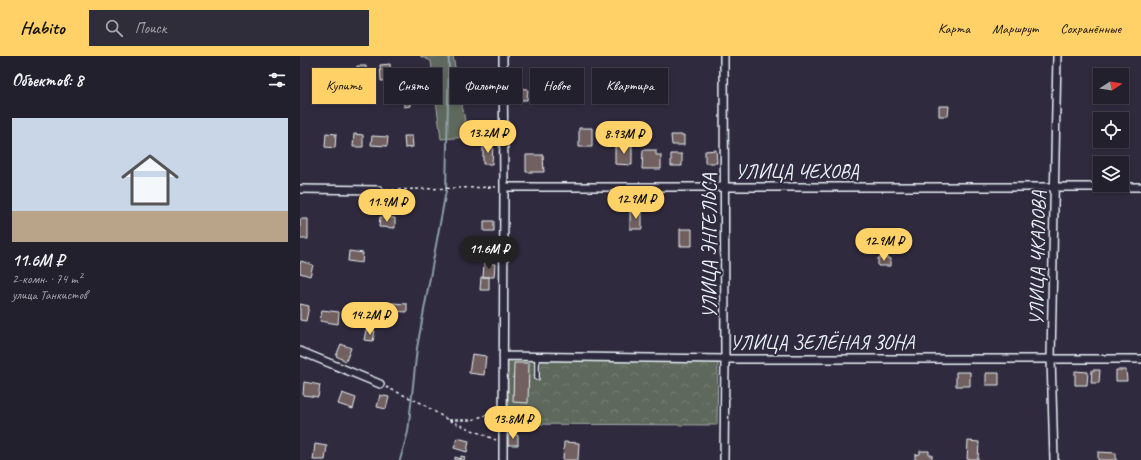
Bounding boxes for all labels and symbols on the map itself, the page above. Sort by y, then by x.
north arrow [1093,68,1129,104]
pin: 13.2M ₽ [451,120,525,154]
pin: 8.93M ₽ [587,121,661,155]
street label: УЛИЦА ЧЕХОВА [735,159,860,184]
street label: УЛИЦА ЭНГЕЛЬСА [697,172,722,319]
pin: 12.9M ₽ [599,186,673,220]
pin: 11.9M ₽ [350,189,424,223]
street label: УЛИЦА ЧКАЛОВА [1024,190,1051,326]
pin: 12.9M ₽ [847,228,921,262]
pin: 11.6M ₽ [452,236,526,270]
pin: 14.2M ₽ [333,302,407,336]
street label: УЛИЦА ЗЕЛЁНАЯ ЗОНА [730,330,915,355]
pin: 13.8M ₽ [476,406,550,440]

